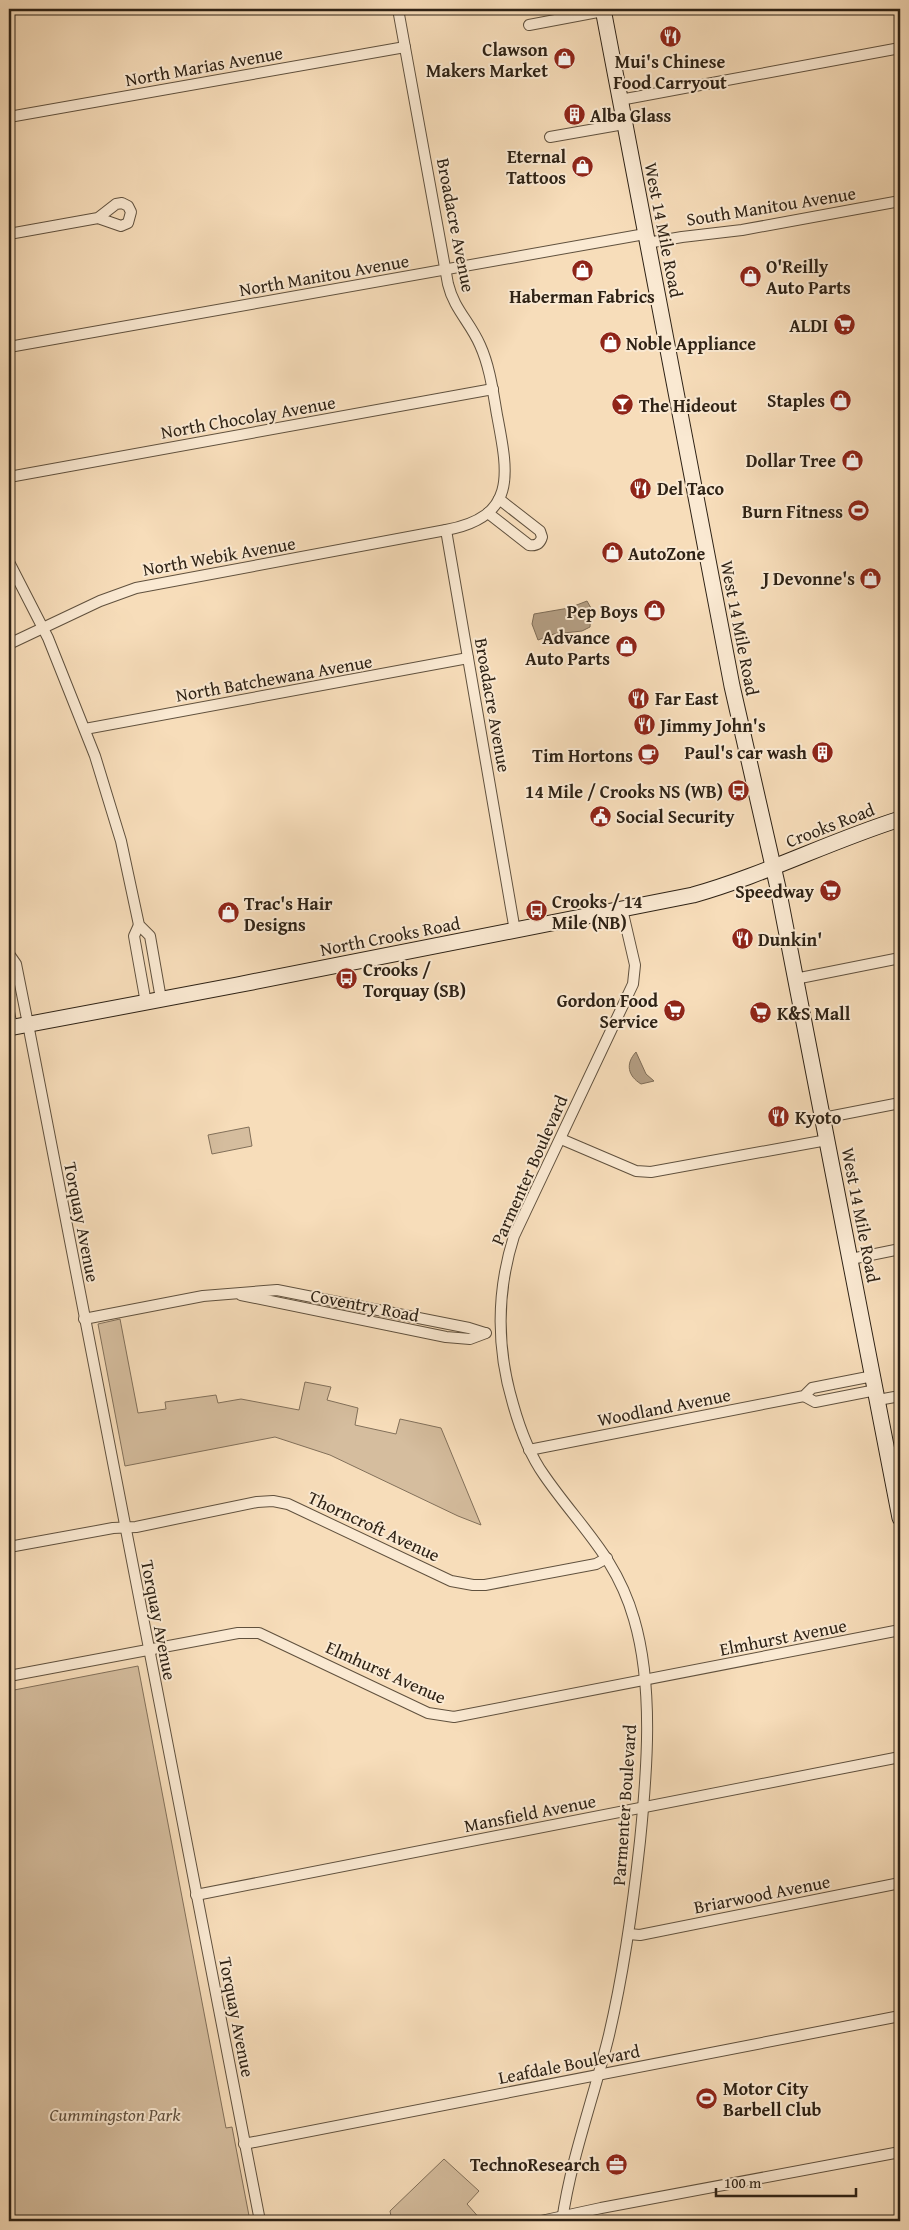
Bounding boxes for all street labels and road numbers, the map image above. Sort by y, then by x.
street label: North Marias Avenue [123,39,285,93]
street label: Broadacre Avenue [430,156,482,294]
street label: West 14 Mile Road [638,160,690,300]
street label: South Manitou Avenue [684,179,858,233]
street label: North Manitou Avenue [237,247,411,303]
street label: North Chocolay Avenue [159,388,337,446]
street label: North Webik Avenue [141,529,297,583]
street label: West 14 Mile Road [714,558,766,698]
street label: Broadacre Avenue [468,636,518,774]
street label: North Batchewana Avenue [174,647,374,709]
street label: Crooks Road [782,796,879,854]
street label: North Crooks Road [318,909,463,963]
street label: Parmenter Boulevard [484,1090,574,1249]
street label: West 14 Mile Road [835,1145,887,1285]
street label: Torquay Avenue [57,1160,107,1284]
street label: Coventry Road [308,1281,422,1329]
street label: Woodland Avenue [595,1381,733,1433]
street label: Thorncroft Avenue [304,1484,444,1568]
street label: Torquay Avenue [134,1558,184,1682]
street label: Elmhurst Avenue [717,1611,849,1663]
street label: Elmhurst Avenue [322,1633,450,1711]
street label: Parmenter Boulevard [605,1723,643,1887]
street label: Mansfield Avenue [462,1787,598,1839]
street label: Briarwood Avenue [692,1868,832,1920]
street label: Torquay Avenue [212,1955,262,2079]
street label: Leafdale Boulevard [496,2037,642,2091]

